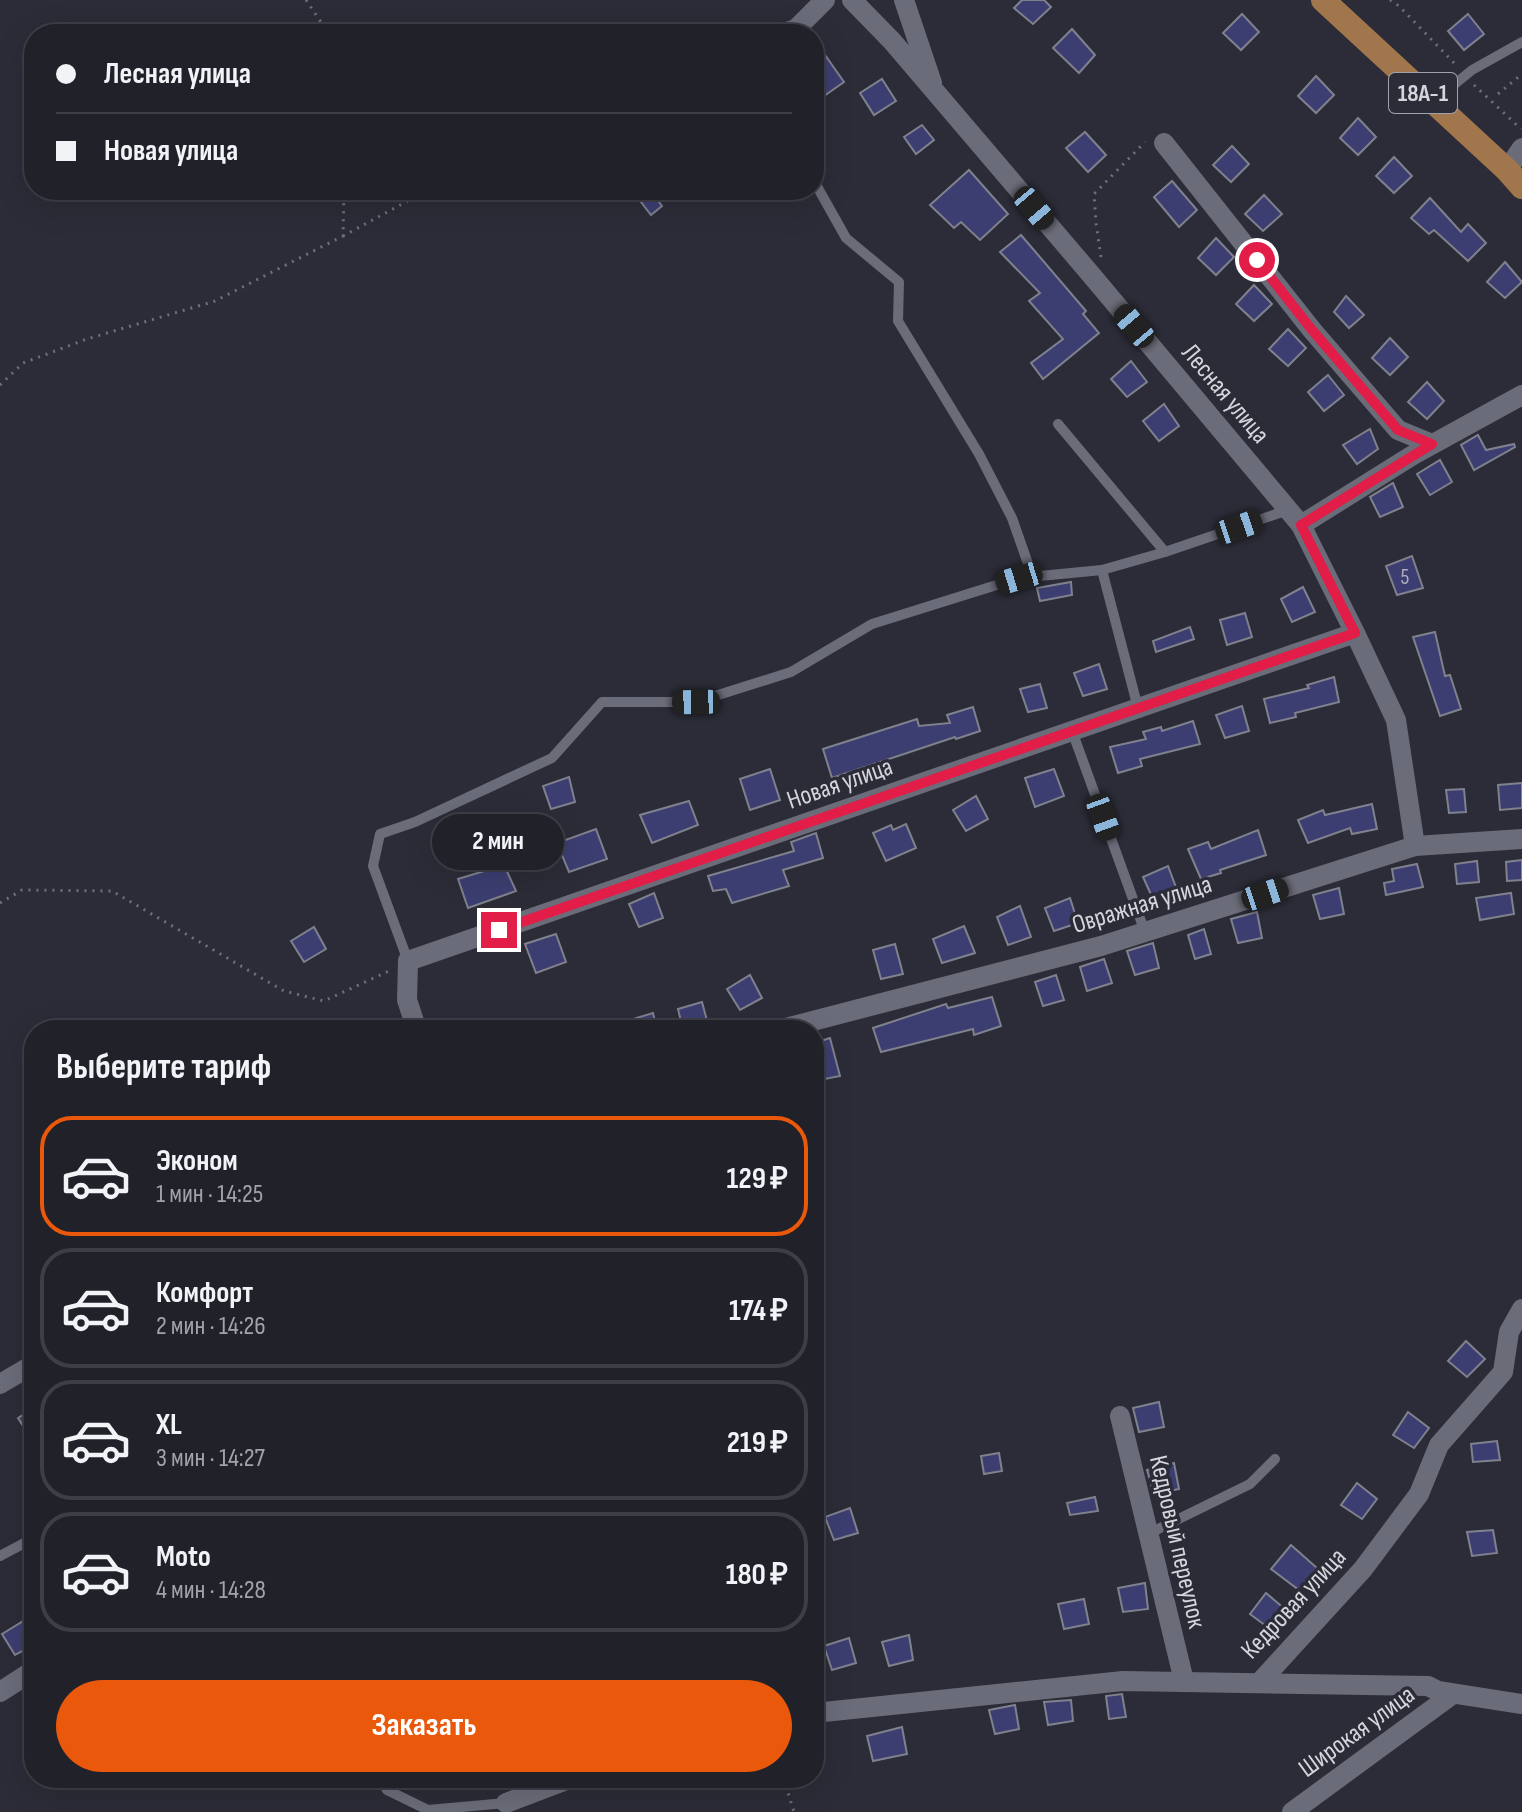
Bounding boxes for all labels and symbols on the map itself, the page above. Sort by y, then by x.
road number: 18А-1 [1389,73,1457,113]
car [1009,182,1059,234]
route start [1239,242,1275,278]
car [1109,300,1159,352]
street label: Лесная улица [1174,338,1276,450]
car [1212,508,1266,546]
car [993,560,1045,596]
house number: 5 [1401,564,1410,591]
car [672,690,720,714]
street label: Новая улица [783,751,897,817]
car [1084,790,1122,844]
callout: 2 мин [433,814,565,870]
street label: Овражная улица [1068,869,1216,941]
car [1238,875,1292,913]
route end [481,912,517,948]
street label: Кедровый переулок [1142,1453,1212,1632]
street label: Кедровая улица [1235,1542,1353,1666]
street label: Широкая улица [1293,1680,1421,1784]

